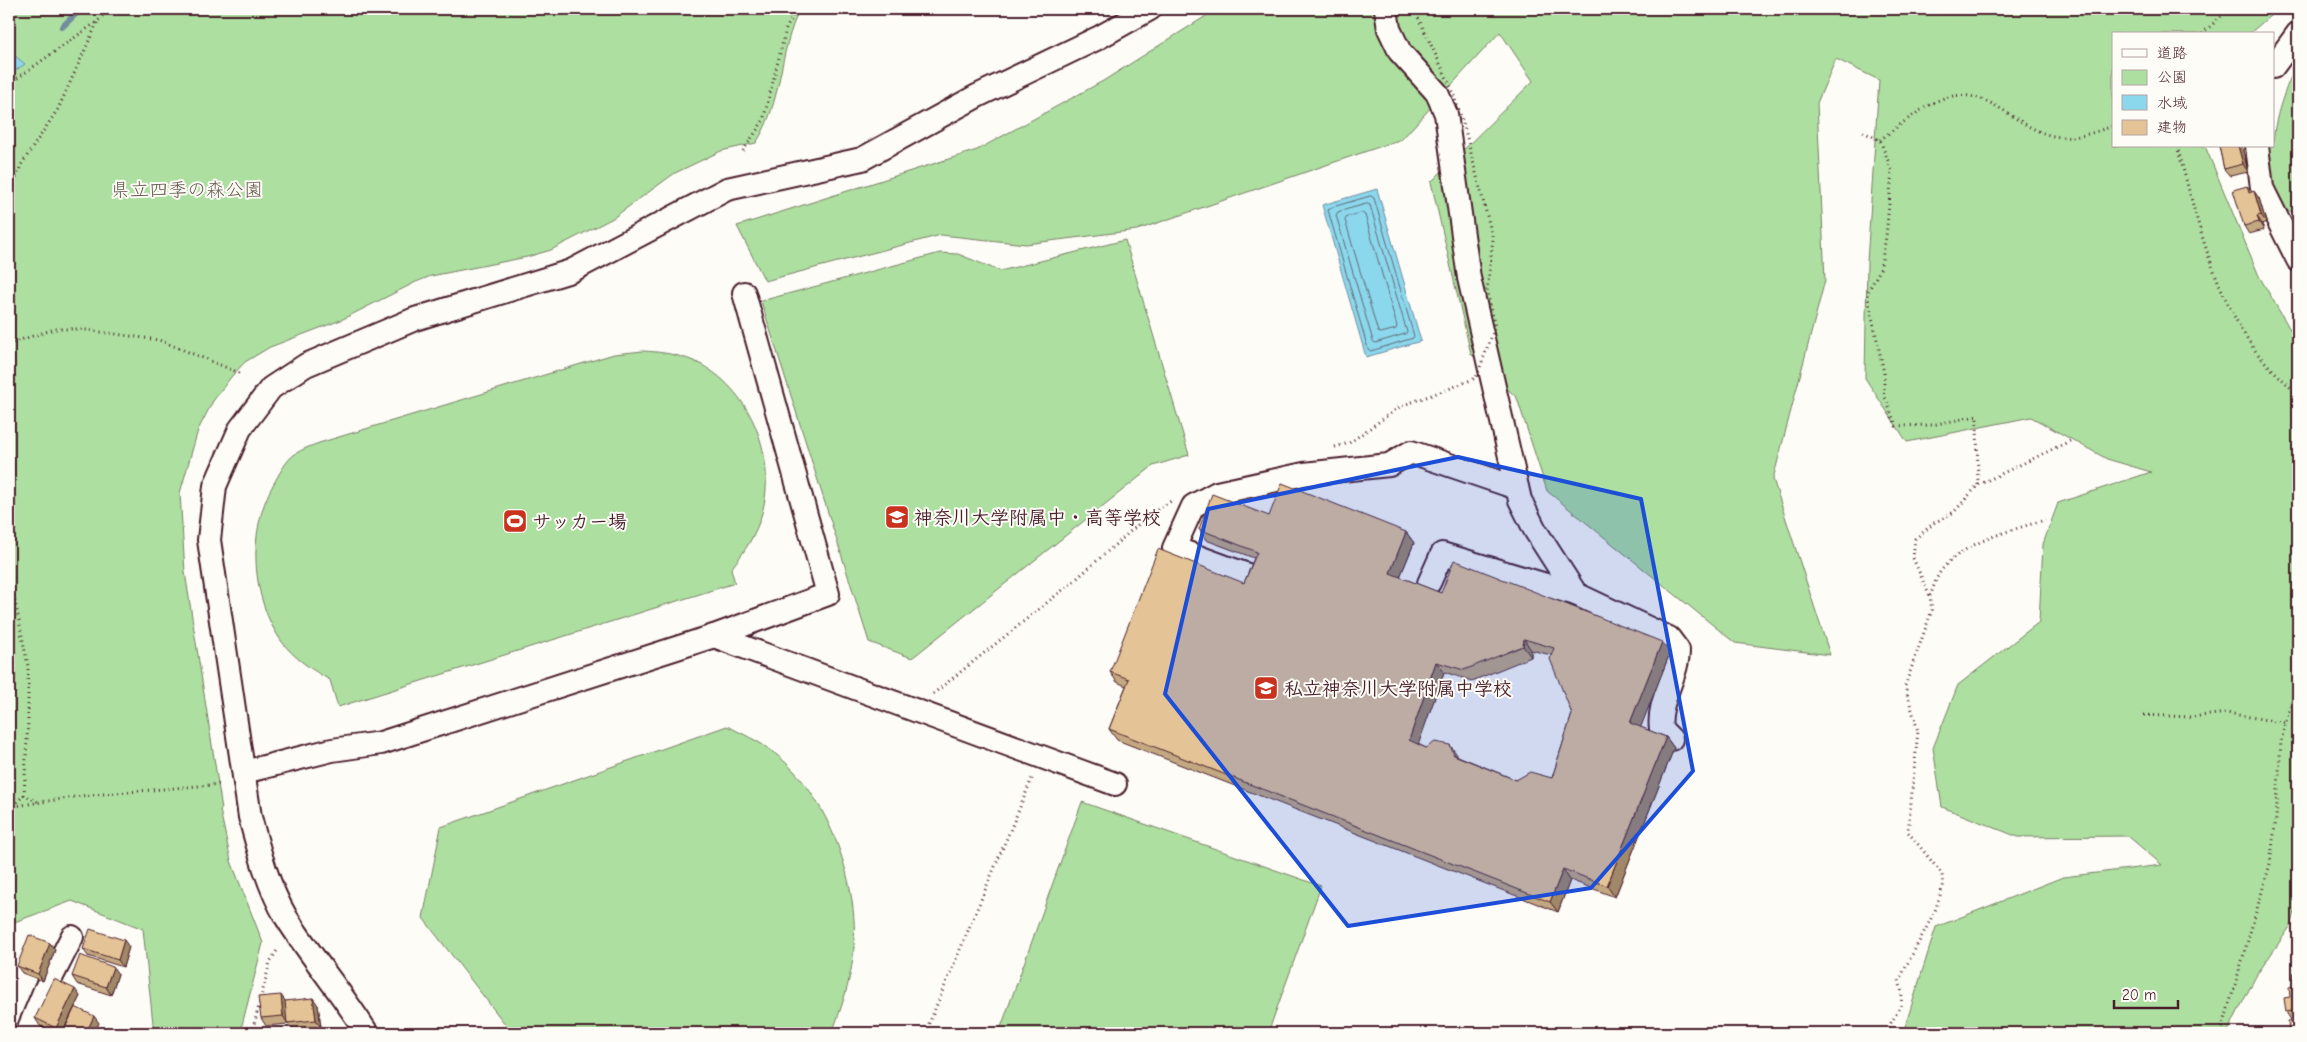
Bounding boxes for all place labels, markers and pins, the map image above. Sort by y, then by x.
school or university icon: 神奈川大学附属中・高等学校 [884,504,910,530]
place label: 神奈川大学附属中・高等学校 [914,507,1161,529]
sports icon: サッカー場 [502,508,528,534]
place label: サッカー場 [532,511,627,533]
school or university icon: 私立神奈川大学附属中学校 [1253,675,1279,701]
place label: 私立神奈川大学附属中学校 [1284,678,1512,700]

